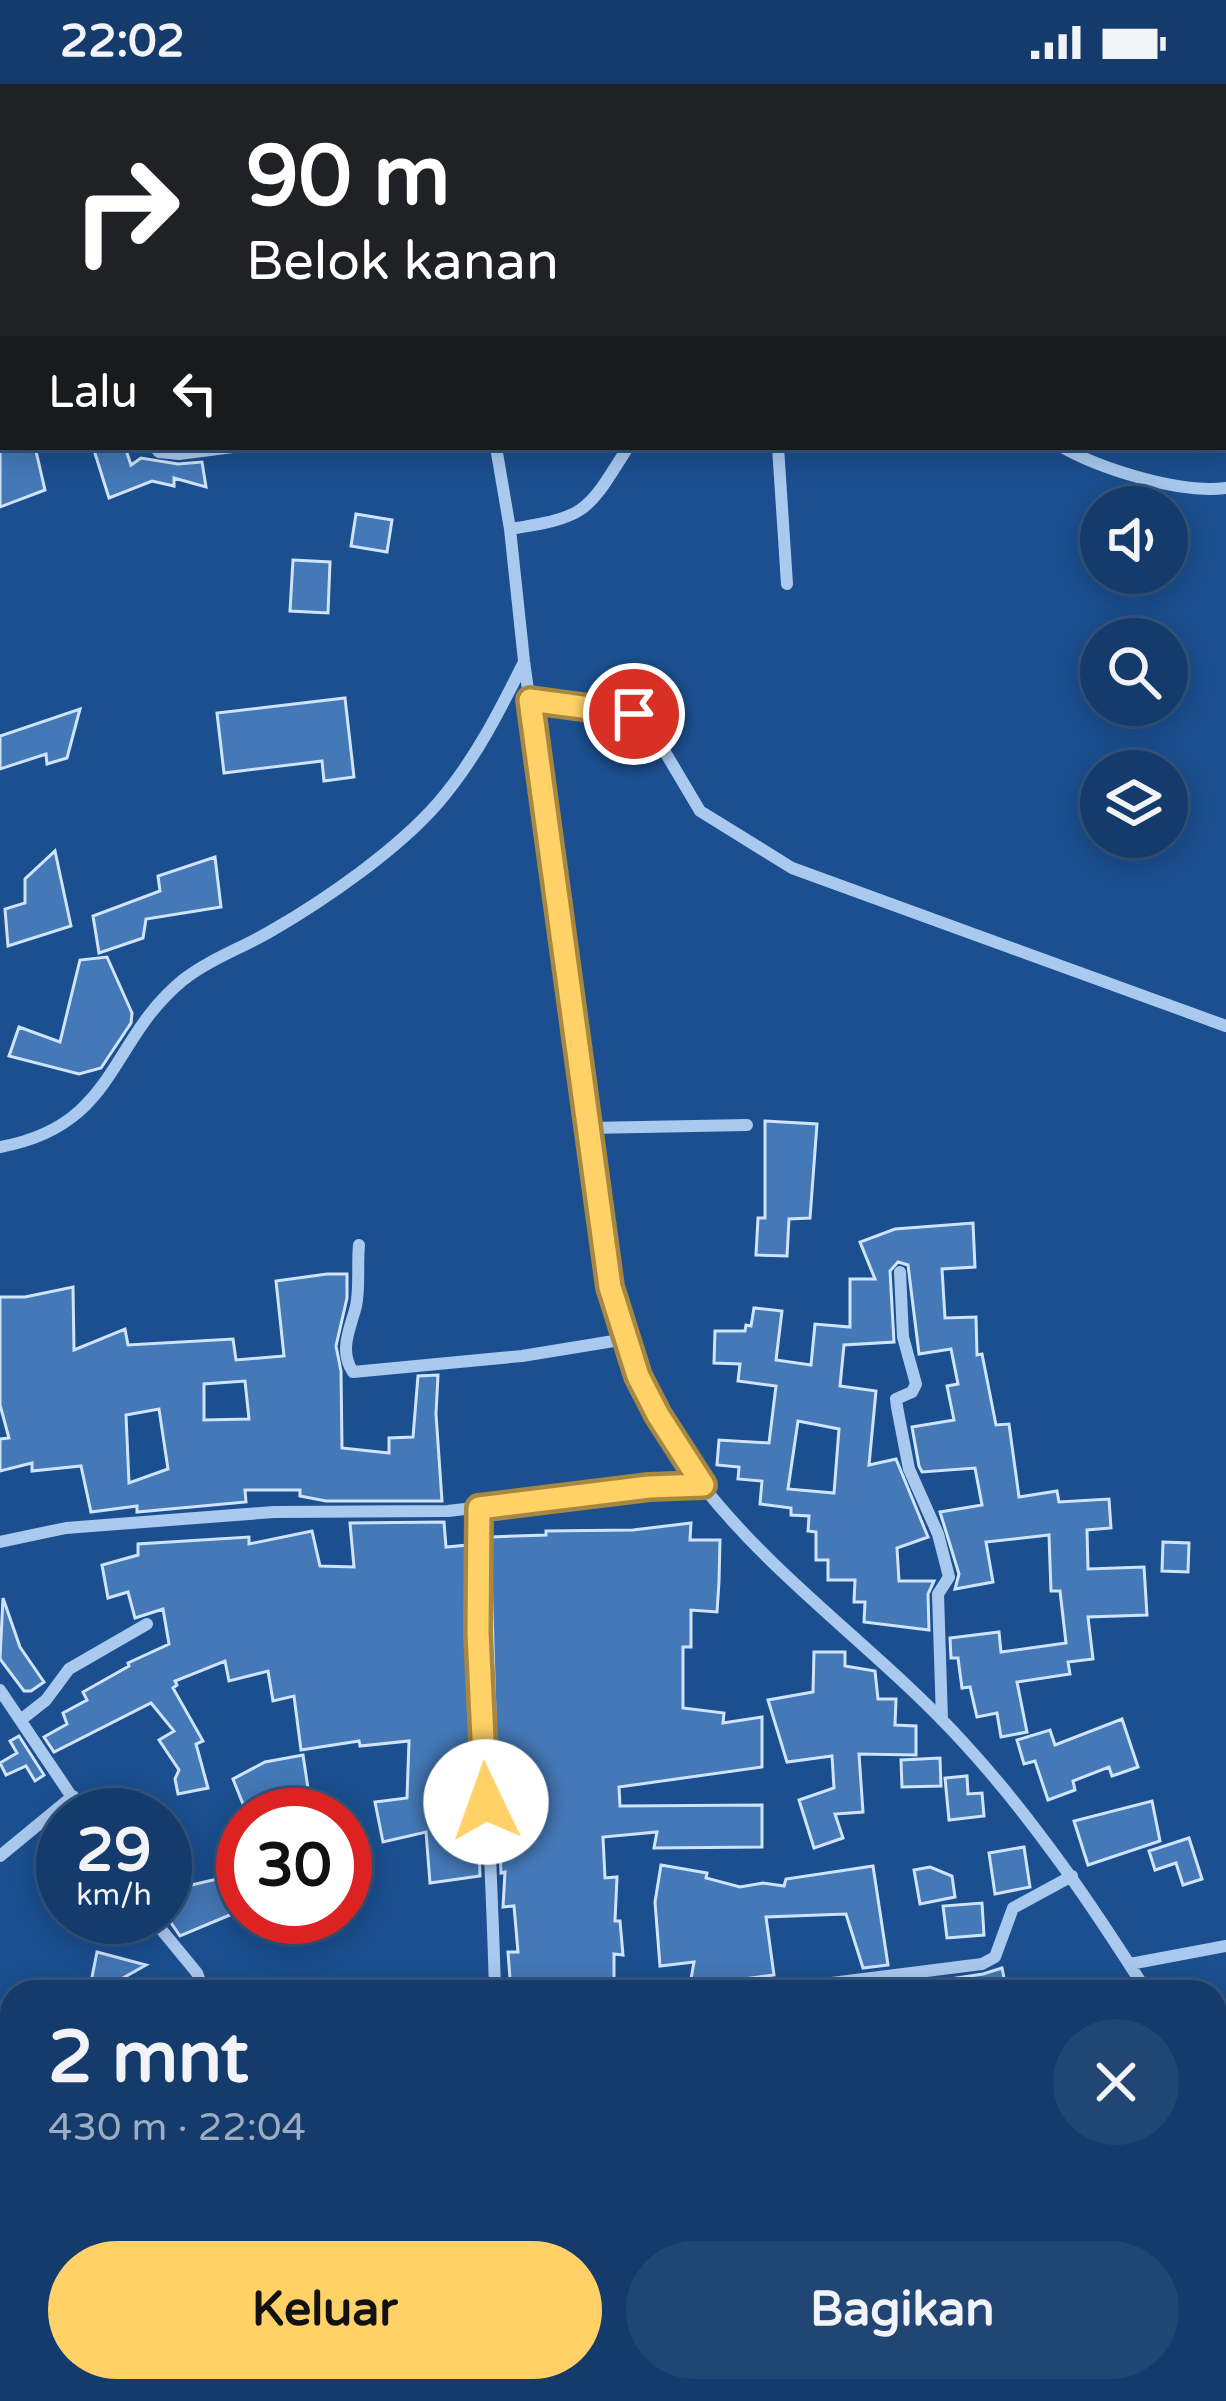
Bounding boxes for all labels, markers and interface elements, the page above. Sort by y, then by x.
text: 22:02 [60,15,185,69]
text: 90 m [246,127,450,228]
icon: right [48,132,204,288]
text: Belok kanan [246,229,559,294]
icon: left [162,360,228,426]
text: Lalu [48,366,138,420]
map controls [1080,486,1188,858]
button: sound [1080,486,1188,594]
button: search [1080,618,1188,726]
pin [583,663,685,765]
icon: arrive [601,681,667,747]
button: layers [1080,750,1188,858]
position arrow [423,1739,549,1865]
speed limit sign: 30 [216,1788,372,1944]
text: 29 [76,1815,152,1887]
text: km/h [76,1877,152,1914]
text: 2 mnt [48,2015,249,2102]
button: close [1053,2019,1179,2145]
text: 430 m · 22:04 [48,2104,306,2151]
button: Keluar [48,2241,602,2379]
button: Bagikan [626,2241,1179,2379]

